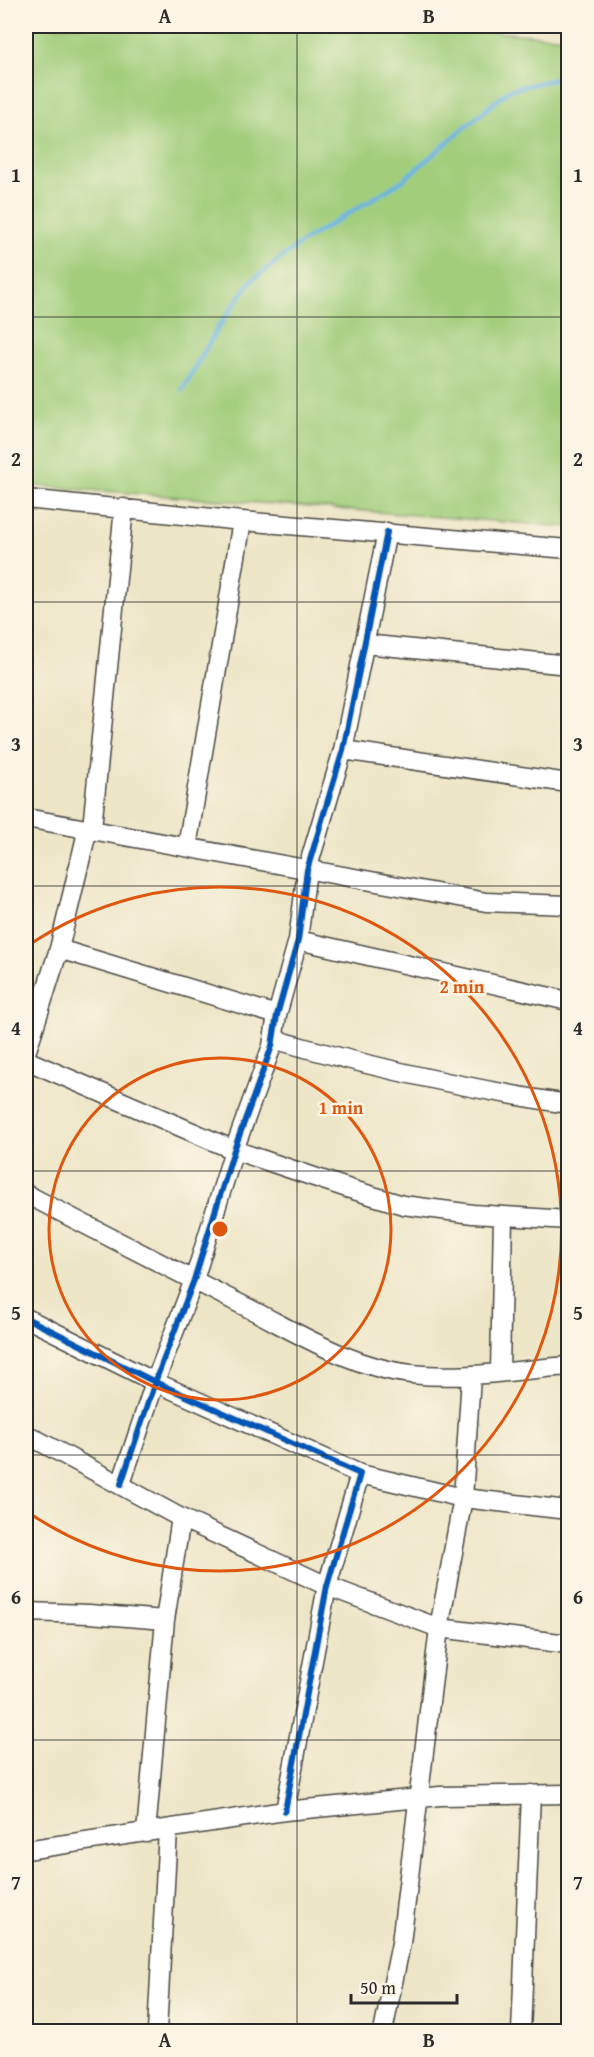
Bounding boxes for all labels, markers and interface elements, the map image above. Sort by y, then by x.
text: A [159,1,172,30]
text: B [423,1,435,30]
text: 1 [11,160,21,189]
text: 1 [573,160,583,189]
text: 2 [11,444,21,473]
text: 2 [573,444,583,473]
text: 3 [11,729,21,758]
text: 3 [573,729,583,758]
text: 2 min [440,973,485,1000]
text: 4 [11,1013,21,1042]
text: 4 [573,1013,583,1042]
text: 1 min [319,1094,364,1121]
centre of rings [210,1219,230,1239]
text: 5 [11,1298,21,1327]
text: 5 [573,1298,583,1327]
text: 6 [11,1582,21,1611]
text: 6 [573,1582,583,1611]
text: 7 [11,1867,21,1896]
text: 7 [573,1867,583,1896]
scale bar [351,1967,458,2005]
text: 50 m [360,1974,396,2001]
text: A [159,2025,172,2054]
text: B [423,2025,435,2054]

